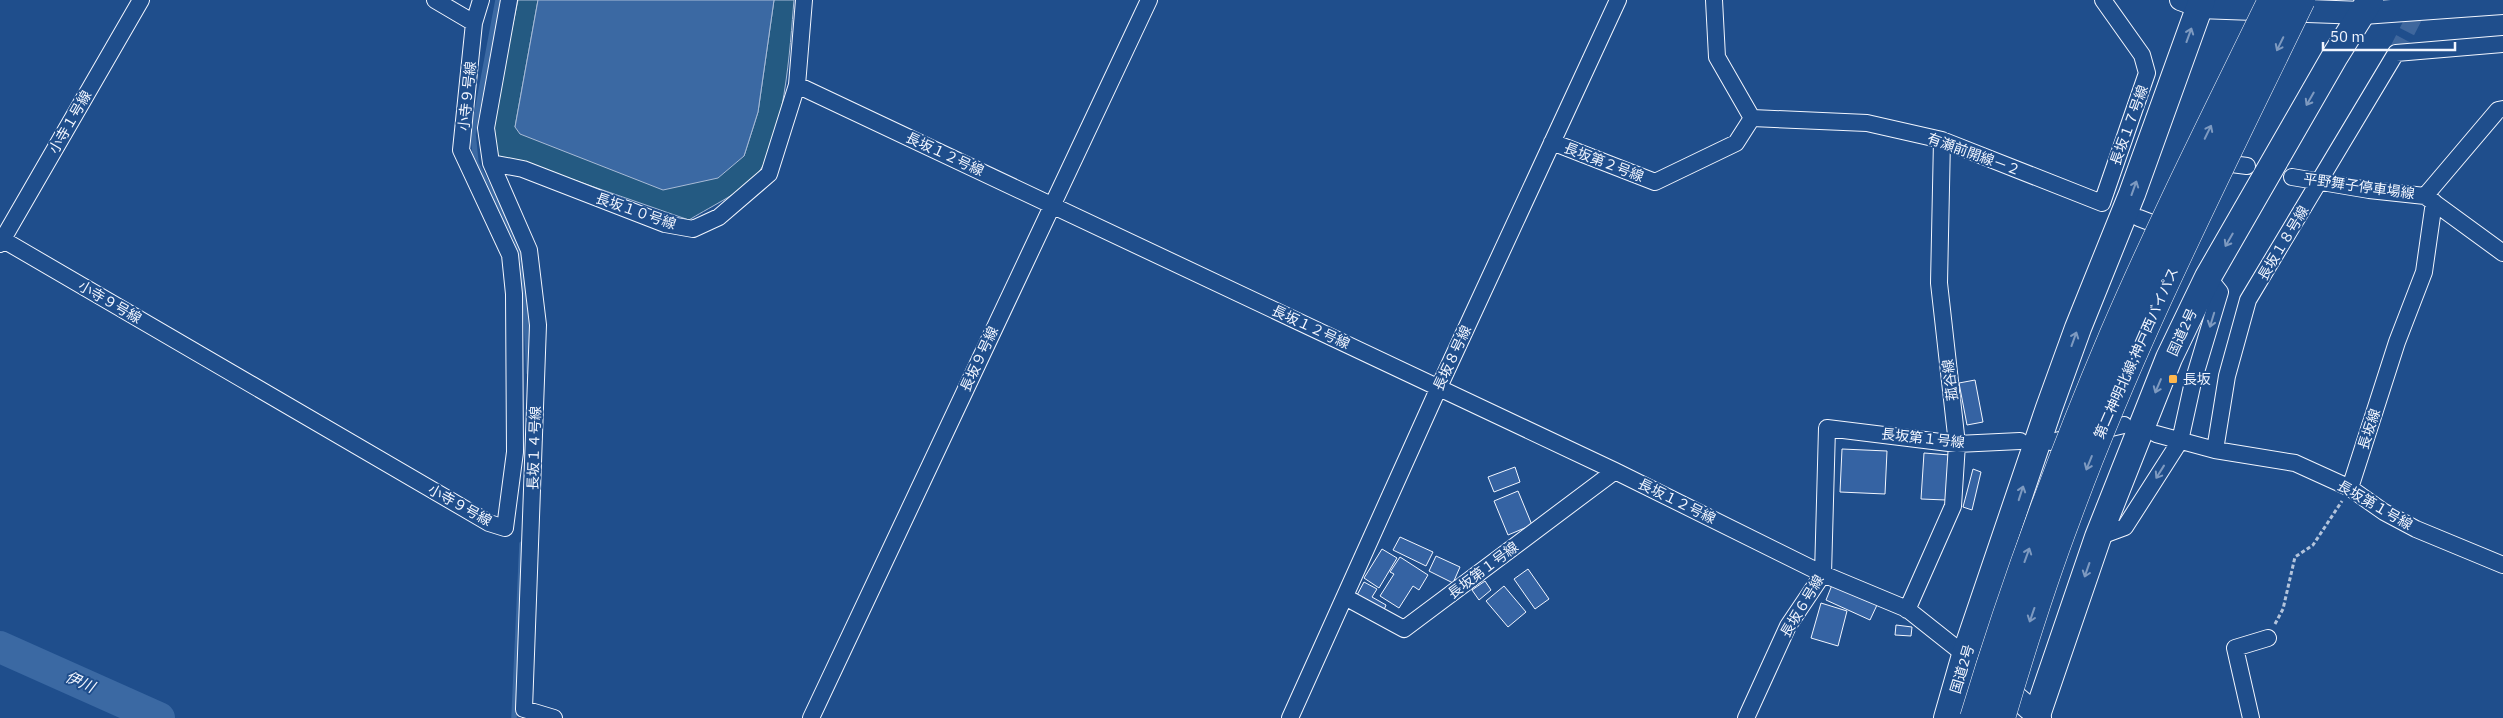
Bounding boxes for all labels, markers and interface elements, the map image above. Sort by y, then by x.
scale bar [2323,20,2456,52]
text: 50 m [2330,27,2365,46]
one-way arrow [2185,28,2194,44]
one-way arrow [2274,36,2284,51]
street label: 小寺９号線 [454,60,480,132]
street label: 長坂１７号線 [2106,82,2152,168]
street label: 小寺１号線 [45,87,95,157]
one-way arrow [2305,92,2315,106]
one-way arrow [2203,125,2213,140]
street label: 長坂１２号線 [903,128,987,180]
street label: 有瀬前開線－２ [1925,129,2023,179]
street label: 長坂第２号線 [1562,139,1646,185]
street label: 平野舞子停車場線 [2302,169,2416,203]
one-way arrow [2130,181,2139,197]
street label: 長坂１０号線 [593,189,679,233]
street label: 長坂１８号線 [2254,202,2312,284]
one-way arrow [2224,232,2234,247]
street label: 第二神明北線;神戸西バイパス [2090,264,2182,442]
street label: 小寺９号線 [75,277,145,327]
street label: 長坂１２号線 [1269,301,1353,353]
street label: 国道2号 [2163,305,2201,359]
one-way arrow [2207,311,2217,327]
street label: 長坂８号線 [1429,322,1475,394]
street label: 長坂９号線 [956,323,1002,395]
one-way arrow [2070,332,2079,347]
street label: 菰谷線 [1939,358,1961,402]
place label: 長坂 [2183,370,2211,388]
marker: 長坂 [2167,373,2179,385]
one-way arrow [2152,378,2162,393]
street label: 長坂１４号線 [524,406,544,490]
street label: 長坂線 [2354,406,2384,452]
street label: 長坂第１号線 [1880,425,1966,451]
one-way arrow [2084,454,2093,470]
one-way arrow [2155,465,2165,479]
street label: 長坂１２号線 [1635,474,1719,528]
street label: 長坂第１号線 [2334,476,2416,534]
street label: 小寺９号線 [425,480,495,530]
one-way arrow [2017,486,2026,501]
street label: 長坂第１号線 [1444,538,1522,602]
one-way arrow [2023,548,2032,563]
one-way arrow [2081,562,2091,578]
street label: 長坂６号線 [1776,571,1828,641]
one-way arrow [2027,607,2037,623]
street label: 国道2号 [1946,642,1978,696]
water label: 伊川 [63,667,100,697]

